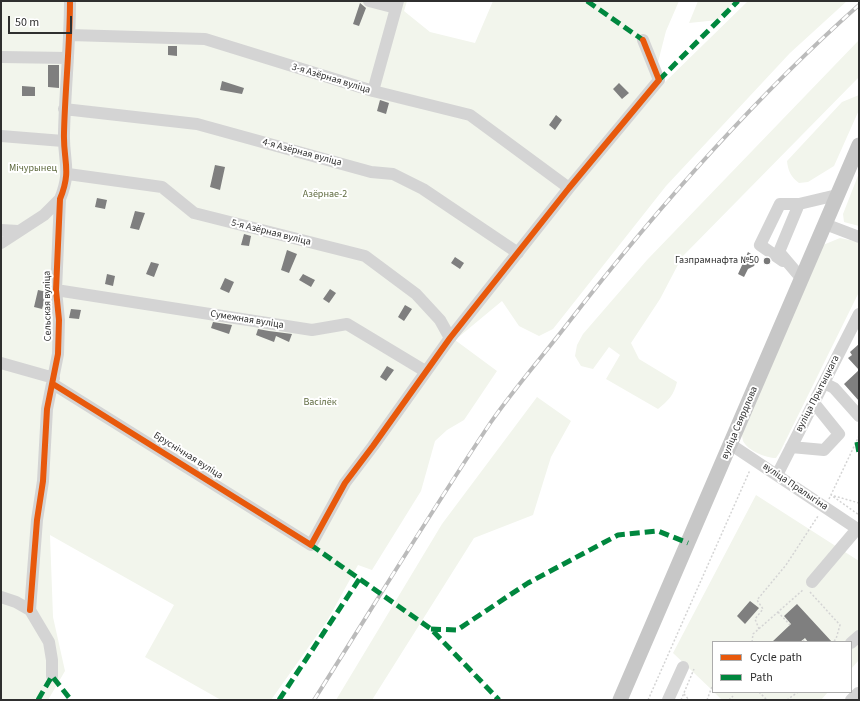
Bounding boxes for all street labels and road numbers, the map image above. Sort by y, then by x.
street label: 3-я Азёрная вуліца [290,61,372,97]
street label: 4-я Азёрная вуліца [261,137,343,169]
street label: 5-я Азёрная вуліца [230,217,312,249]
street label: Сельская вуліца [41,271,55,341]
street label: Сумежная вуліца [209,308,285,332]
street label: вуліца Прытыцкага [793,354,843,434]
street label: вуліца Свярдлова [719,385,761,461]
street label: Бруснічная вуліца [151,430,225,482]
street label: вуліца Пралыгіна [760,461,830,513]

